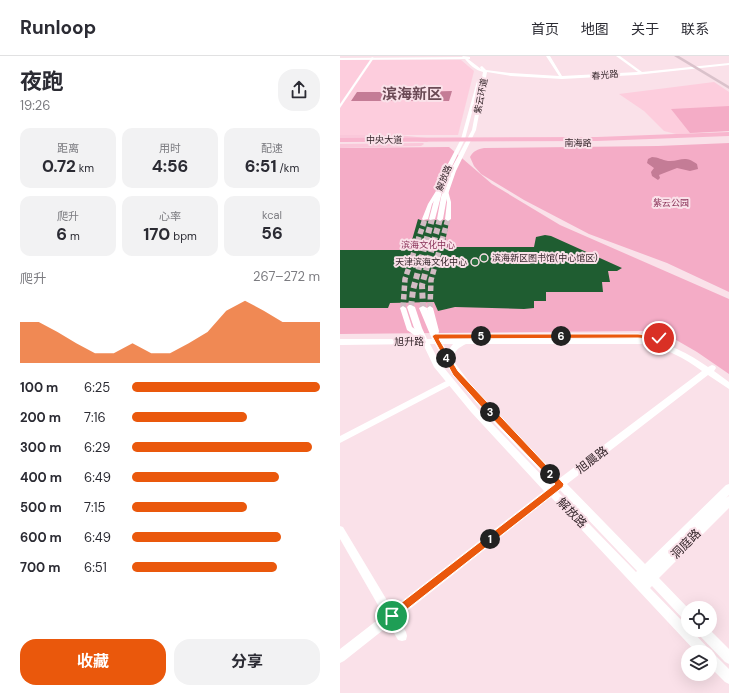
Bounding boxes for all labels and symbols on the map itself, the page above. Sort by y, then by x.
street label: 春光路 [591,68,619,82]
street label: 紫云环道 [472,77,490,115]
district label: 滨海新区 [382,84,442,104]
street label: 中央大道 [366,134,402,146]
street label: 南海路 [564,137,592,149]
street label: 解放路 [433,163,455,193]
park label: 紫云公园 [653,197,689,209]
park label: 滨海文化中心 [401,239,455,251]
place label: 滨海新区图书馆(中心馆区) [492,252,598,264]
marker: 滨海新区图书馆(中心馆区) [479,253,489,263]
place label: 天津滨海文化中心 [395,256,467,268]
marker: 天津滨海文化中心 [470,257,480,267]
pin [642,321,676,355]
pin: 5 [471,326,491,346]
pin: 6 [551,326,571,346]
street label: 旭升路 [394,335,424,348]
pin: 4 [436,348,456,368]
pin: 3 [480,402,500,422]
street label: 旭晨路 [573,443,611,477]
pin: 2 [540,464,560,484]
street label: 解放路 [554,494,590,532]
street label: 洞庭路 [668,526,704,562]
pin: 1 [480,529,500,549]
pin [375,599,409,633]

